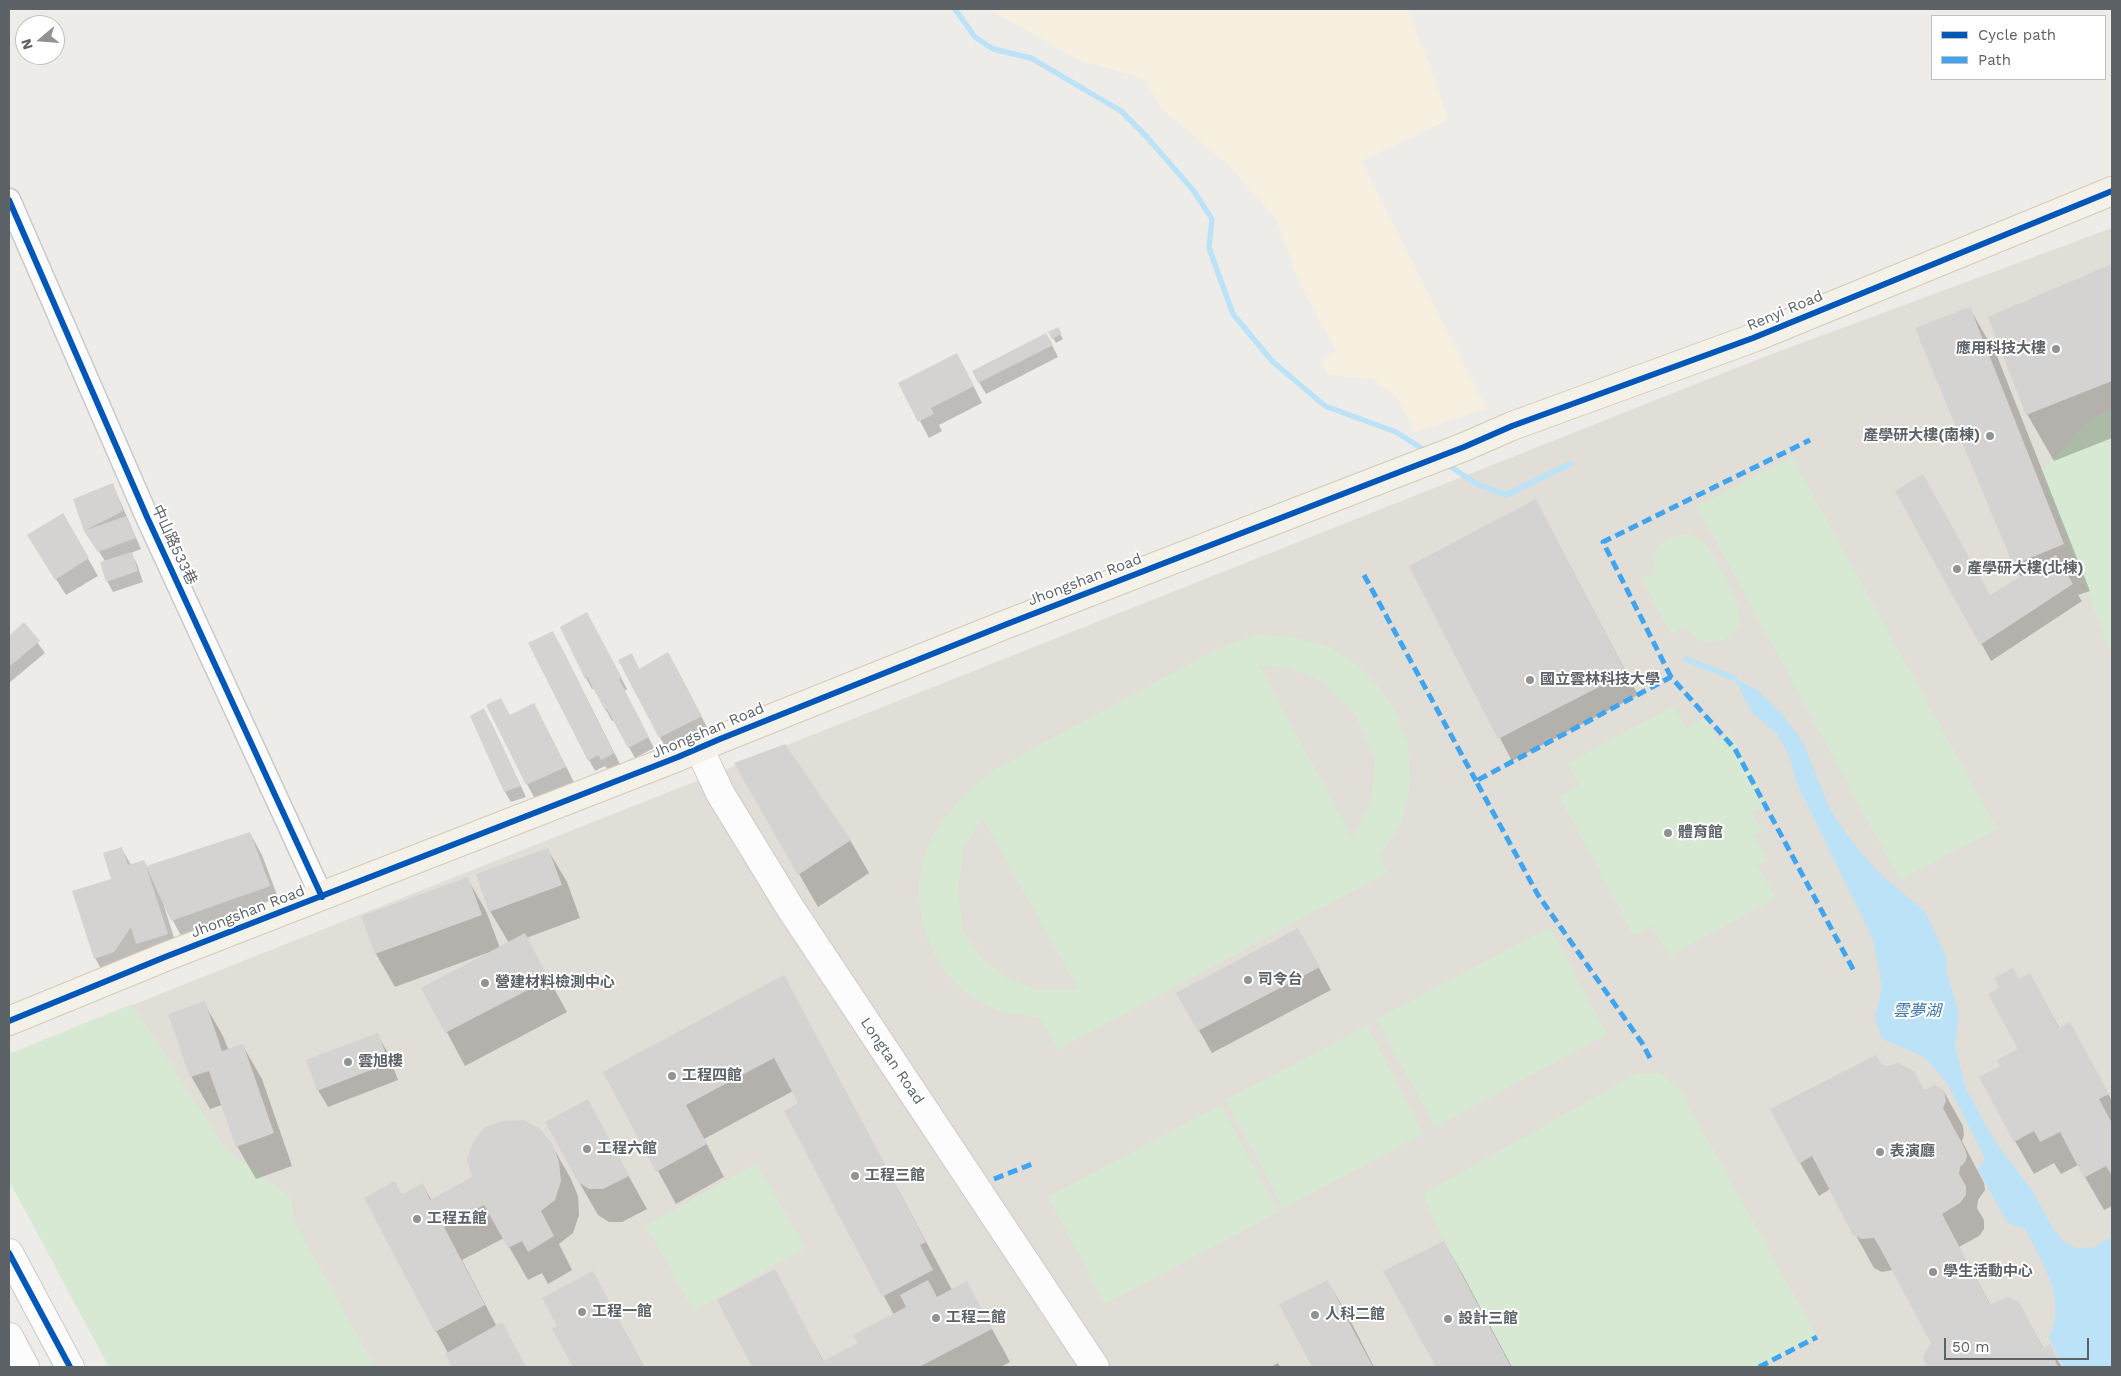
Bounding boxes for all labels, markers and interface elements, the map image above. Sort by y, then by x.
north arrow [15,15,65,65]
legend [1931,15,2106,80]
text: Cycle path [1978,26,2056,44]
text: N [17,37,36,52]
text: Path [1978,51,2011,69]
street label: Renyi Road [1744,287,1826,335]
place label: 應用科技大樓 [1956,340,2046,358]
marker: 應用科技大樓 [2050,343,2062,355]
place label: 產學研大樓(南棟) [1863,427,1980,445]
marker: 產學研大樓(南棟) [1984,430,1996,442]
street label: 中山路533巷 [148,502,200,588]
street label: Jhongshan Road [1025,550,1145,610]
place label: 產學研大樓(北棟) [1967,560,2084,578]
marker: 產學研大樓(北棟) [1951,563,1963,575]
place label: 國立雲林科技大學 [1540,671,1660,689]
marker: 國立雲林科技大學 [1524,674,1536,686]
street label: Jhongshan Road [649,699,767,763]
place label: 體育館 [1678,824,1723,842]
marker: 體育館 [1662,827,1674,839]
street label: Jhongshan Road [188,882,308,942]
place label: 司令台 [1258,971,1303,989]
place label: 營建材料檢測中心 [495,974,615,992]
marker: 司令台 [1242,974,1254,986]
marker: 營建材料檢測中心 [479,977,491,989]
water label: 雲夢湖 [1893,1001,1941,1021]
street label: Longtan Road [856,1014,928,1108]
place label: 雲旭樓 [358,1053,403,1071]
marker: 雲旭樓 [342,1056,354,1068]
place label: 工程四館 [682,1067,742,1085]
marker: 工程四館 [666,1070,678,1082]
place label: 工程六館 [597,1140,657,1158]
marker: 工程六館 [581,1143,593,1155]
place label: 表演廳 [1890,1143,1935,1161]
marker: 表演廳 [1874,1146,1886,1158]
place label: 工程三館 [865,1167,925,1185]
marker: 工程三館 [849,1170,861,1182]
place label: 工程五館 [427,1210,487,1228]
marker: 工程五館 [411,1213,423,1225]
place label: 學生活動中心 [1943,1263,2033,1281]
marker: 學生活動中心 [1927,1266,1939,1278]
place label: 工程一館 [592,1303,652,1321]
marker: 工程一館 [576,1306,588,1318]
place label: 人科二館 [1325,1306,1385,1324]
place label: 工程二館 [946,1309,1006,1327]
marker: 人科二館 [1309,1309,1321,1321]
place label: 設計三館 [1458,1310,1518,1328]
marker: 工程二館 [930,1312,942,1324]
marker: 設計三館 [1442,1313,1454,1325]
scale bar [1946,1328,2091,1360]
text: 50 m [1952,1338,1989,1356]

